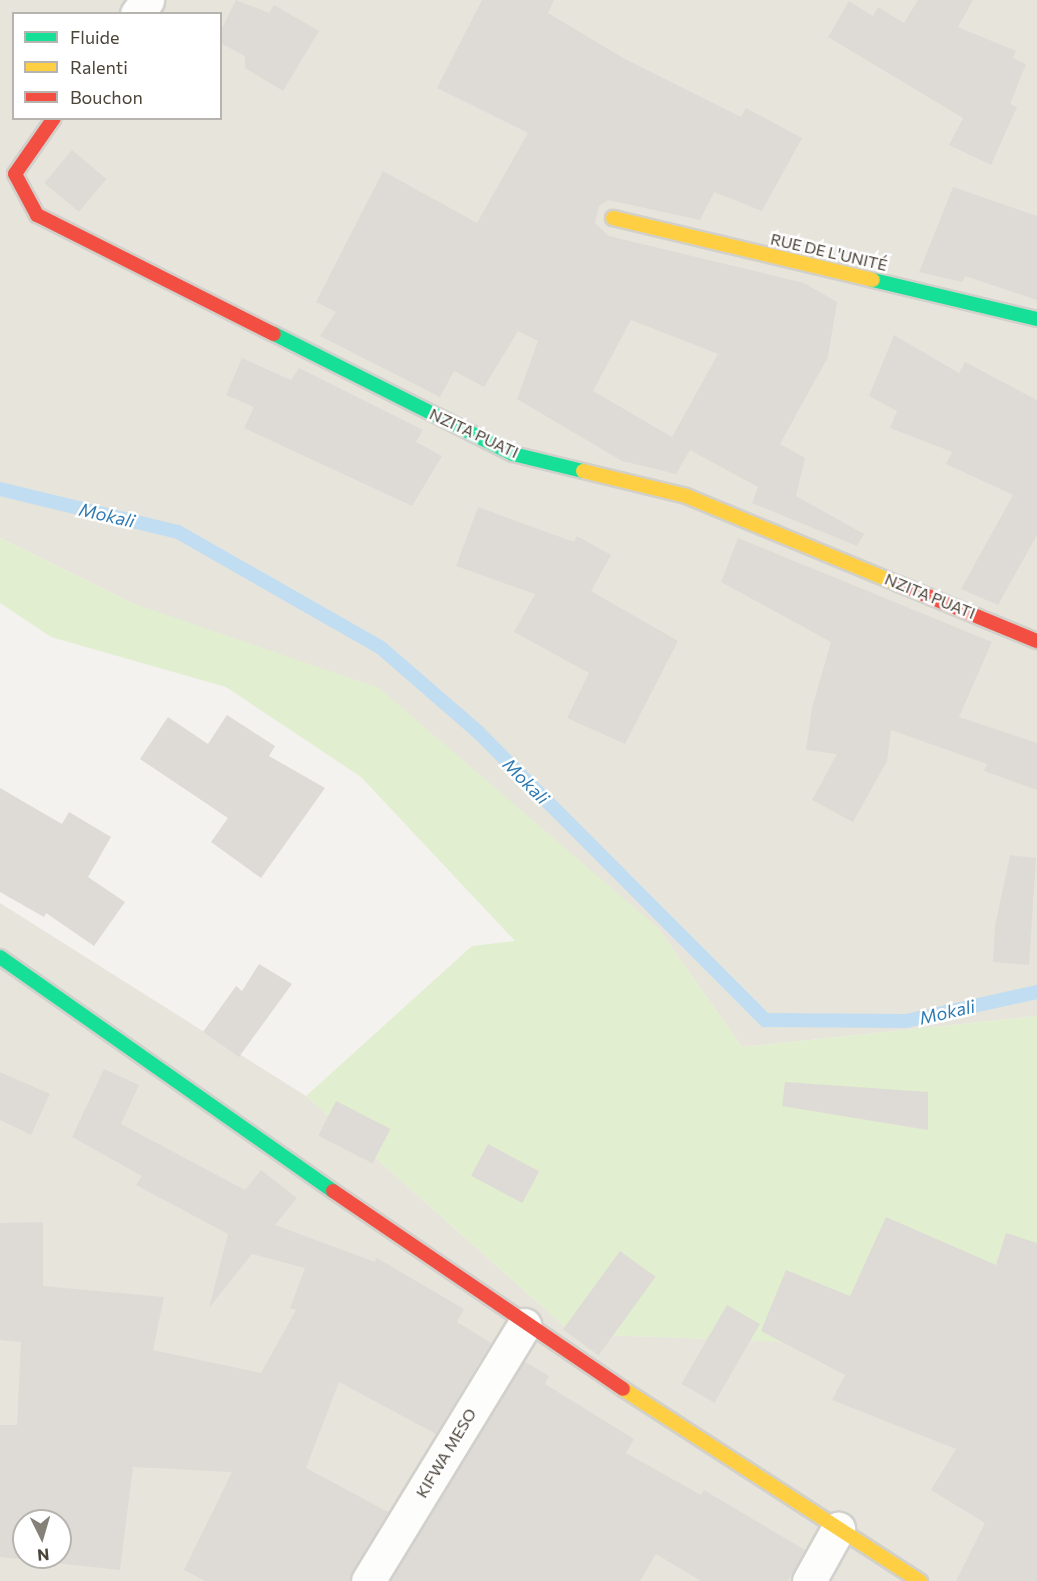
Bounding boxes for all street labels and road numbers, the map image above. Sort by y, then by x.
street label: RUE DE L'UNITÉ [769,229,889,275]
street label: NZITA PUATI [427,404,521,462]
street label: NZITA PUATI [882,569,978,623]
street label: KIFWA MESO [412,1405,480,1501]

